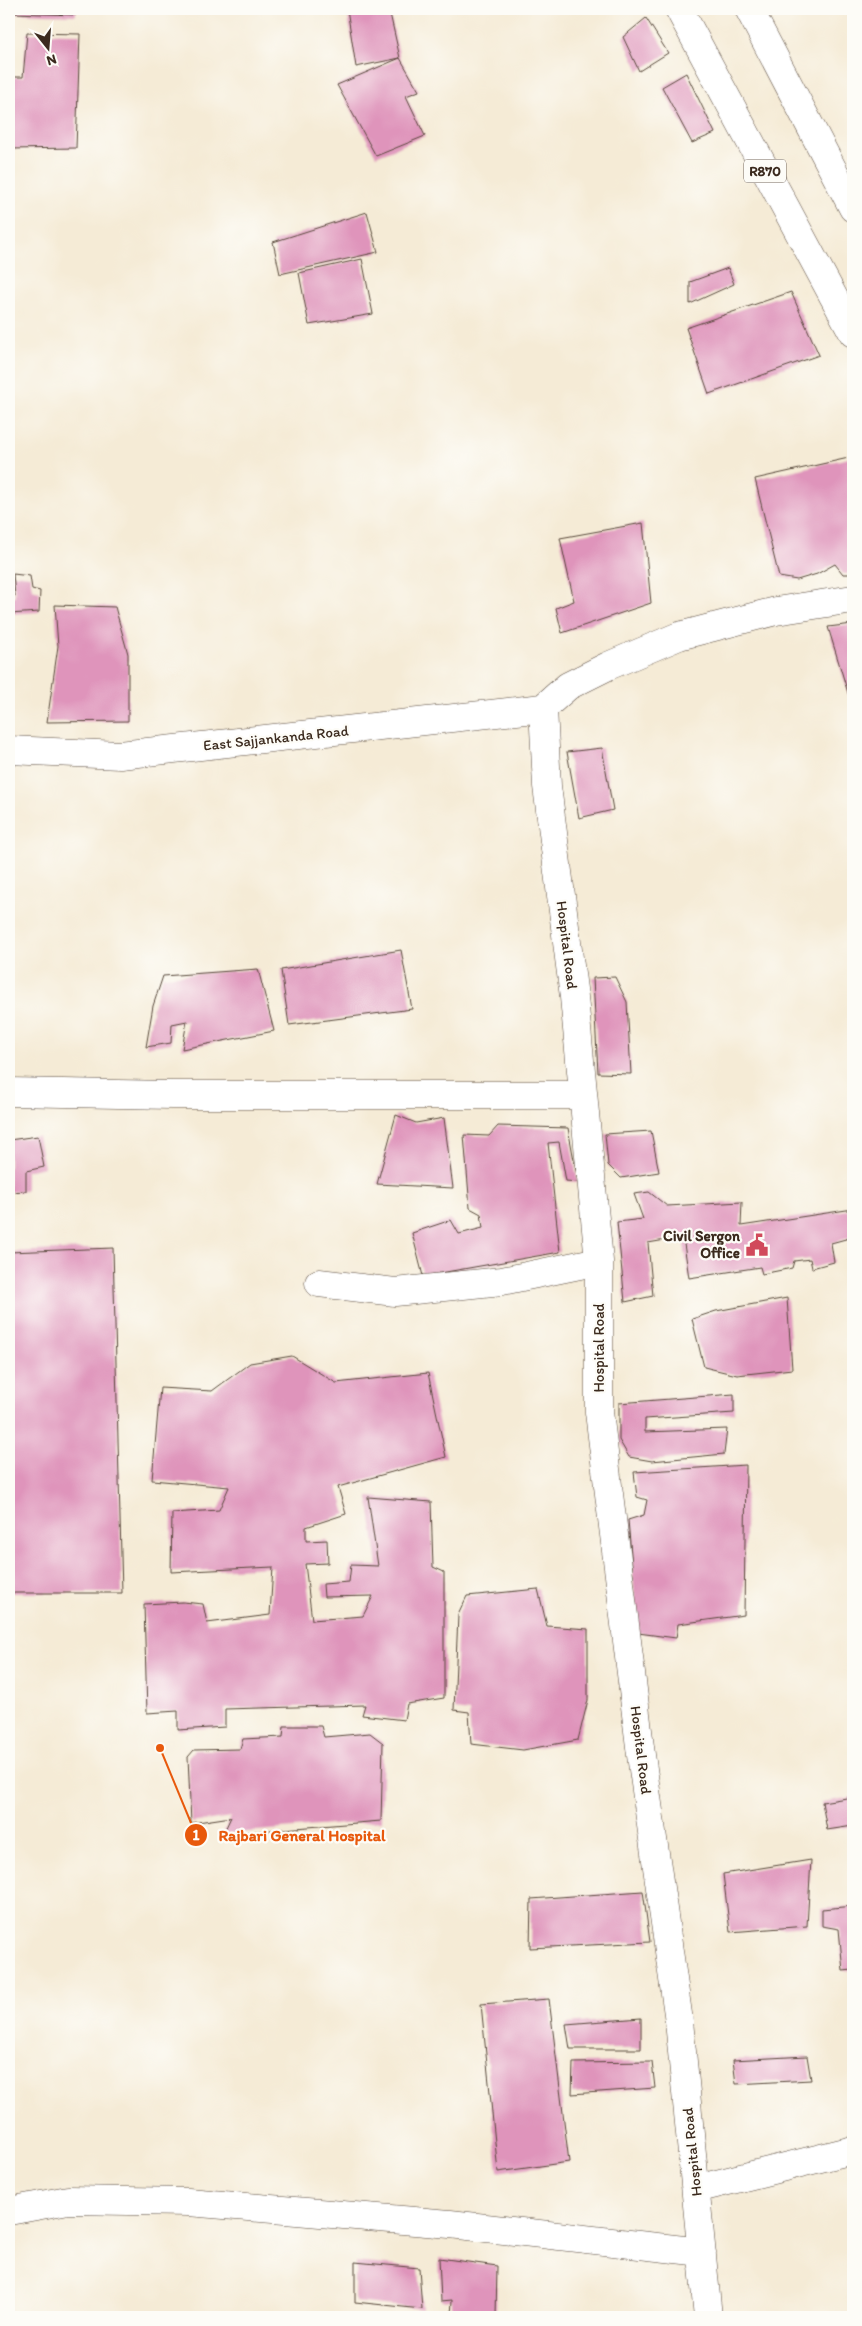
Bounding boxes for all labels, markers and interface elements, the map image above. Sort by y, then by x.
north arrow [22,22,72,72]
text: N [45,50,59,69]
road number: R870 [744,160,786,182]
street label: East Sajjankanda Road [202,721,350,755]
street label: Hospital Road [553,900,581,990]
place label: Civil Sergon Office [663,1227,741,1262]
public building icon: Civil Sergon Office [744,1232,770,1258]
street label: Hospital Road [590,1303,608,1393]
street label: Hospital Road [627,1705,655,1795]
callout: Rajbari General Hospital [184,1820,396,1851]
text: 1 [193,1826,200,1844]
text: Rajbari General Hospital [218,1826,386,1846]
street label: Hospital Road [678,2107,706,2197]

